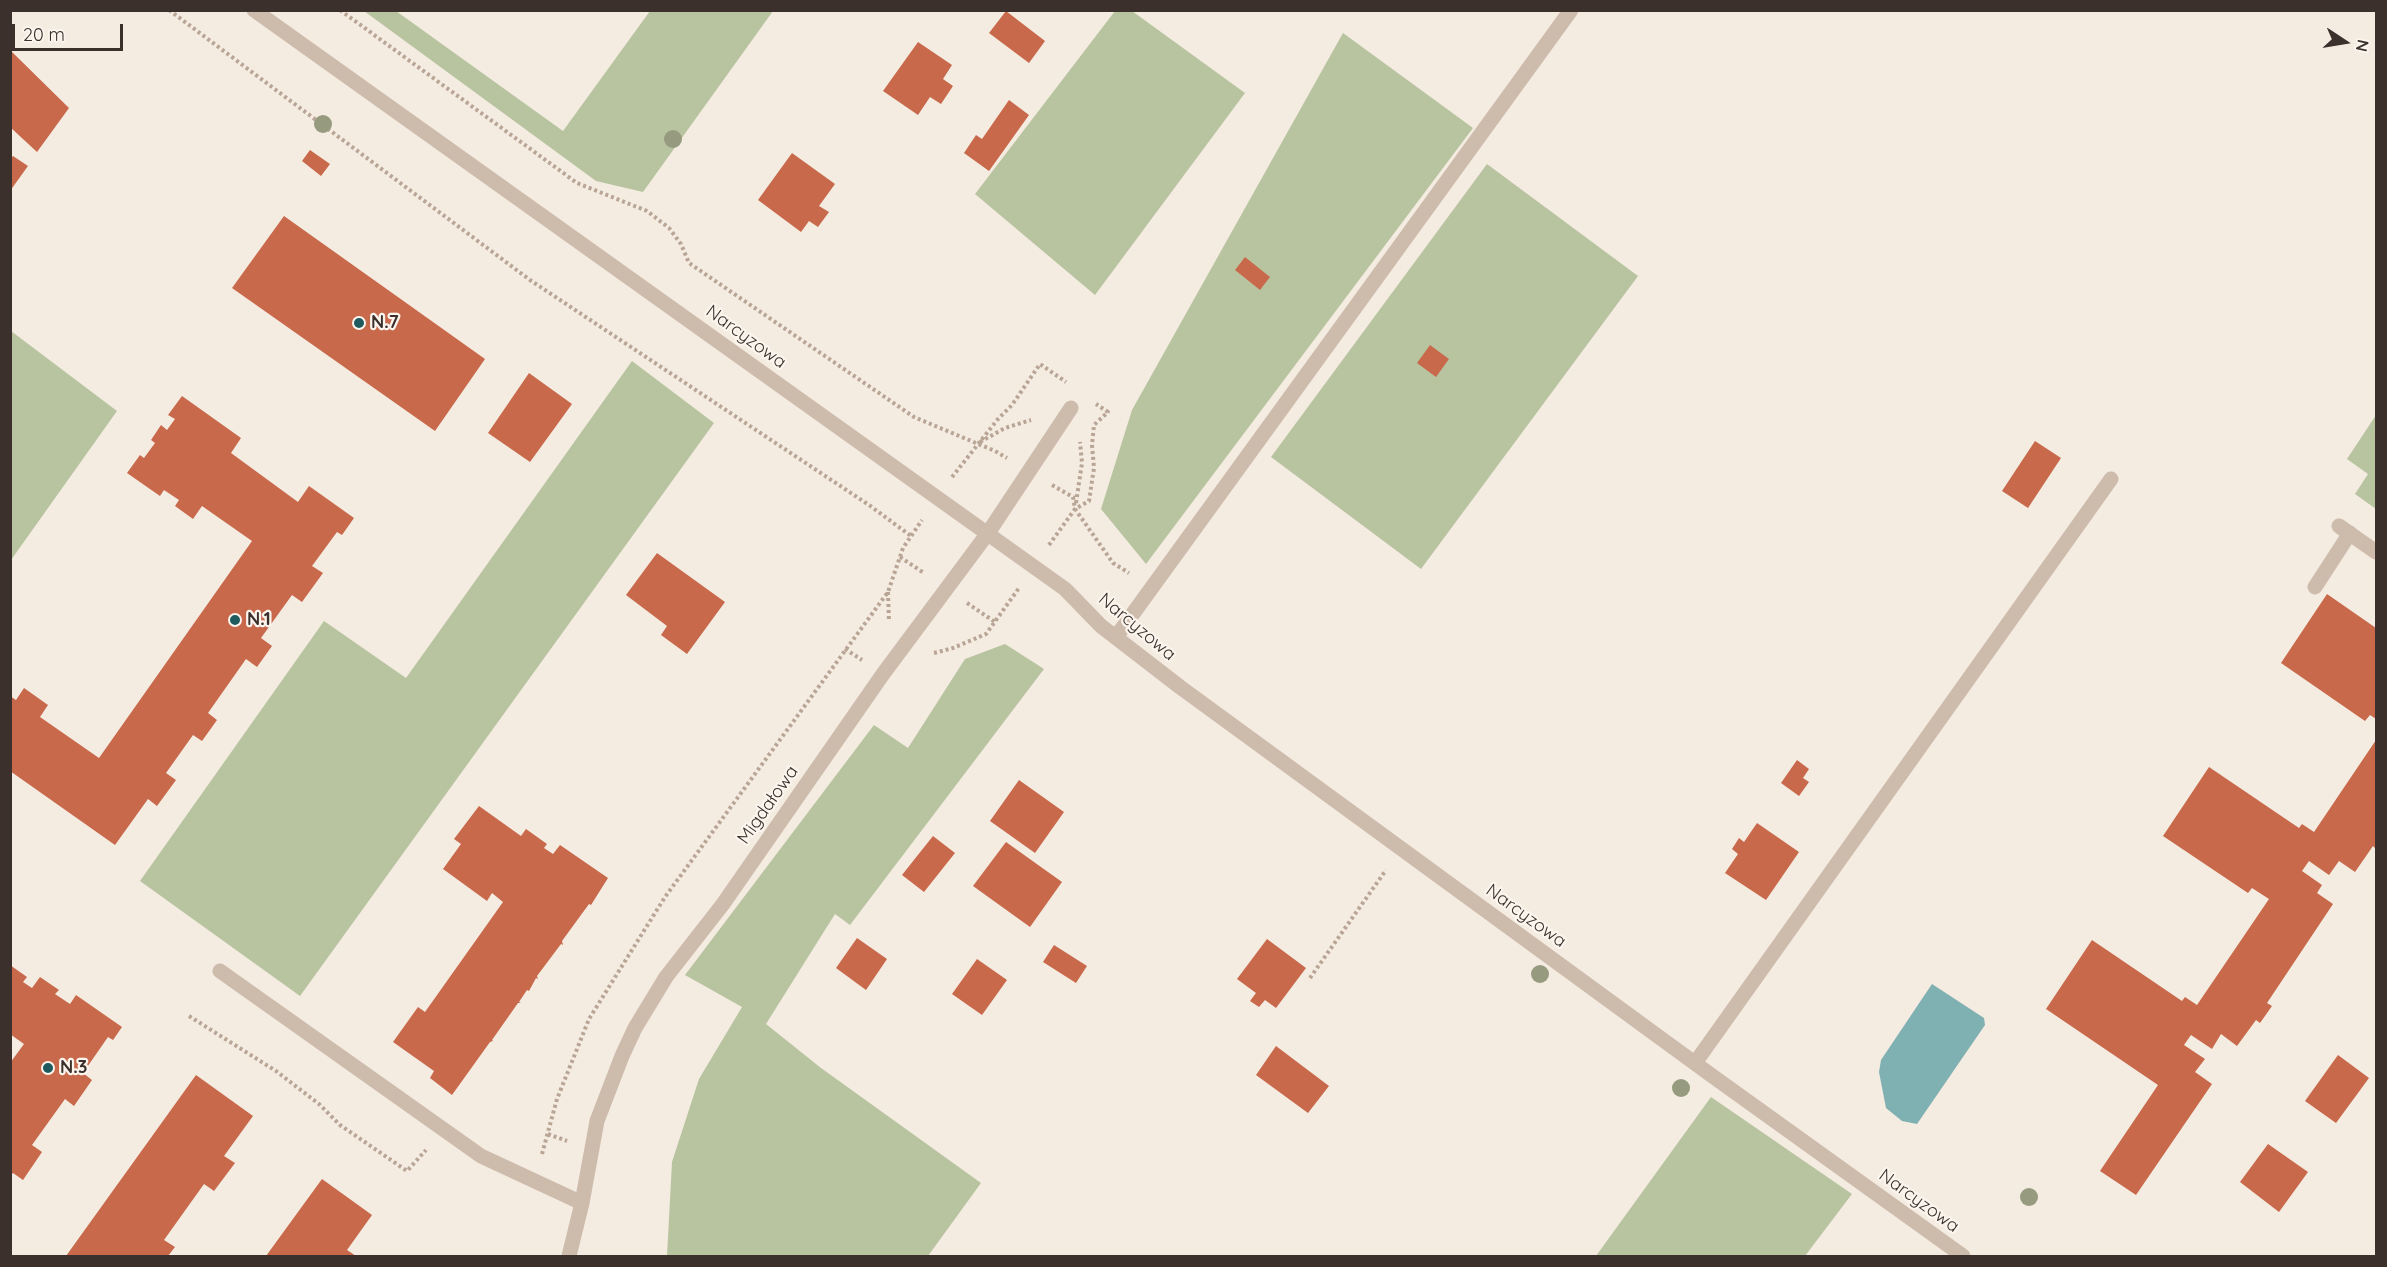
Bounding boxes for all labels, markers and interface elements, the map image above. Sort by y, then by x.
scale bar [15,12,126,50]
north arrow [2315,12,2375,72]
text: 20 m [23,23,65,46]
text: N [2352,38,2374,54]
street label: Narcyzowa [702,301,790,373]
place label: N.7 [371,312,399,334]
marker: N.7 [352,316,366,330]
street label: Narcyzowa [1094,589,1180,665]
place label: N.1 [247,609,271,631]
marker: N.1 [228,613,242,627]
street label: Migdałowa [733,762,803,848]
street label: Narcyzowa [1482,880,1570,952]
place label: N.3 [60,1057,87,1079]
marker: N.3 [41,1061,55,1075]
street label: Narcyzowa [1875,1165,1963,1237]

